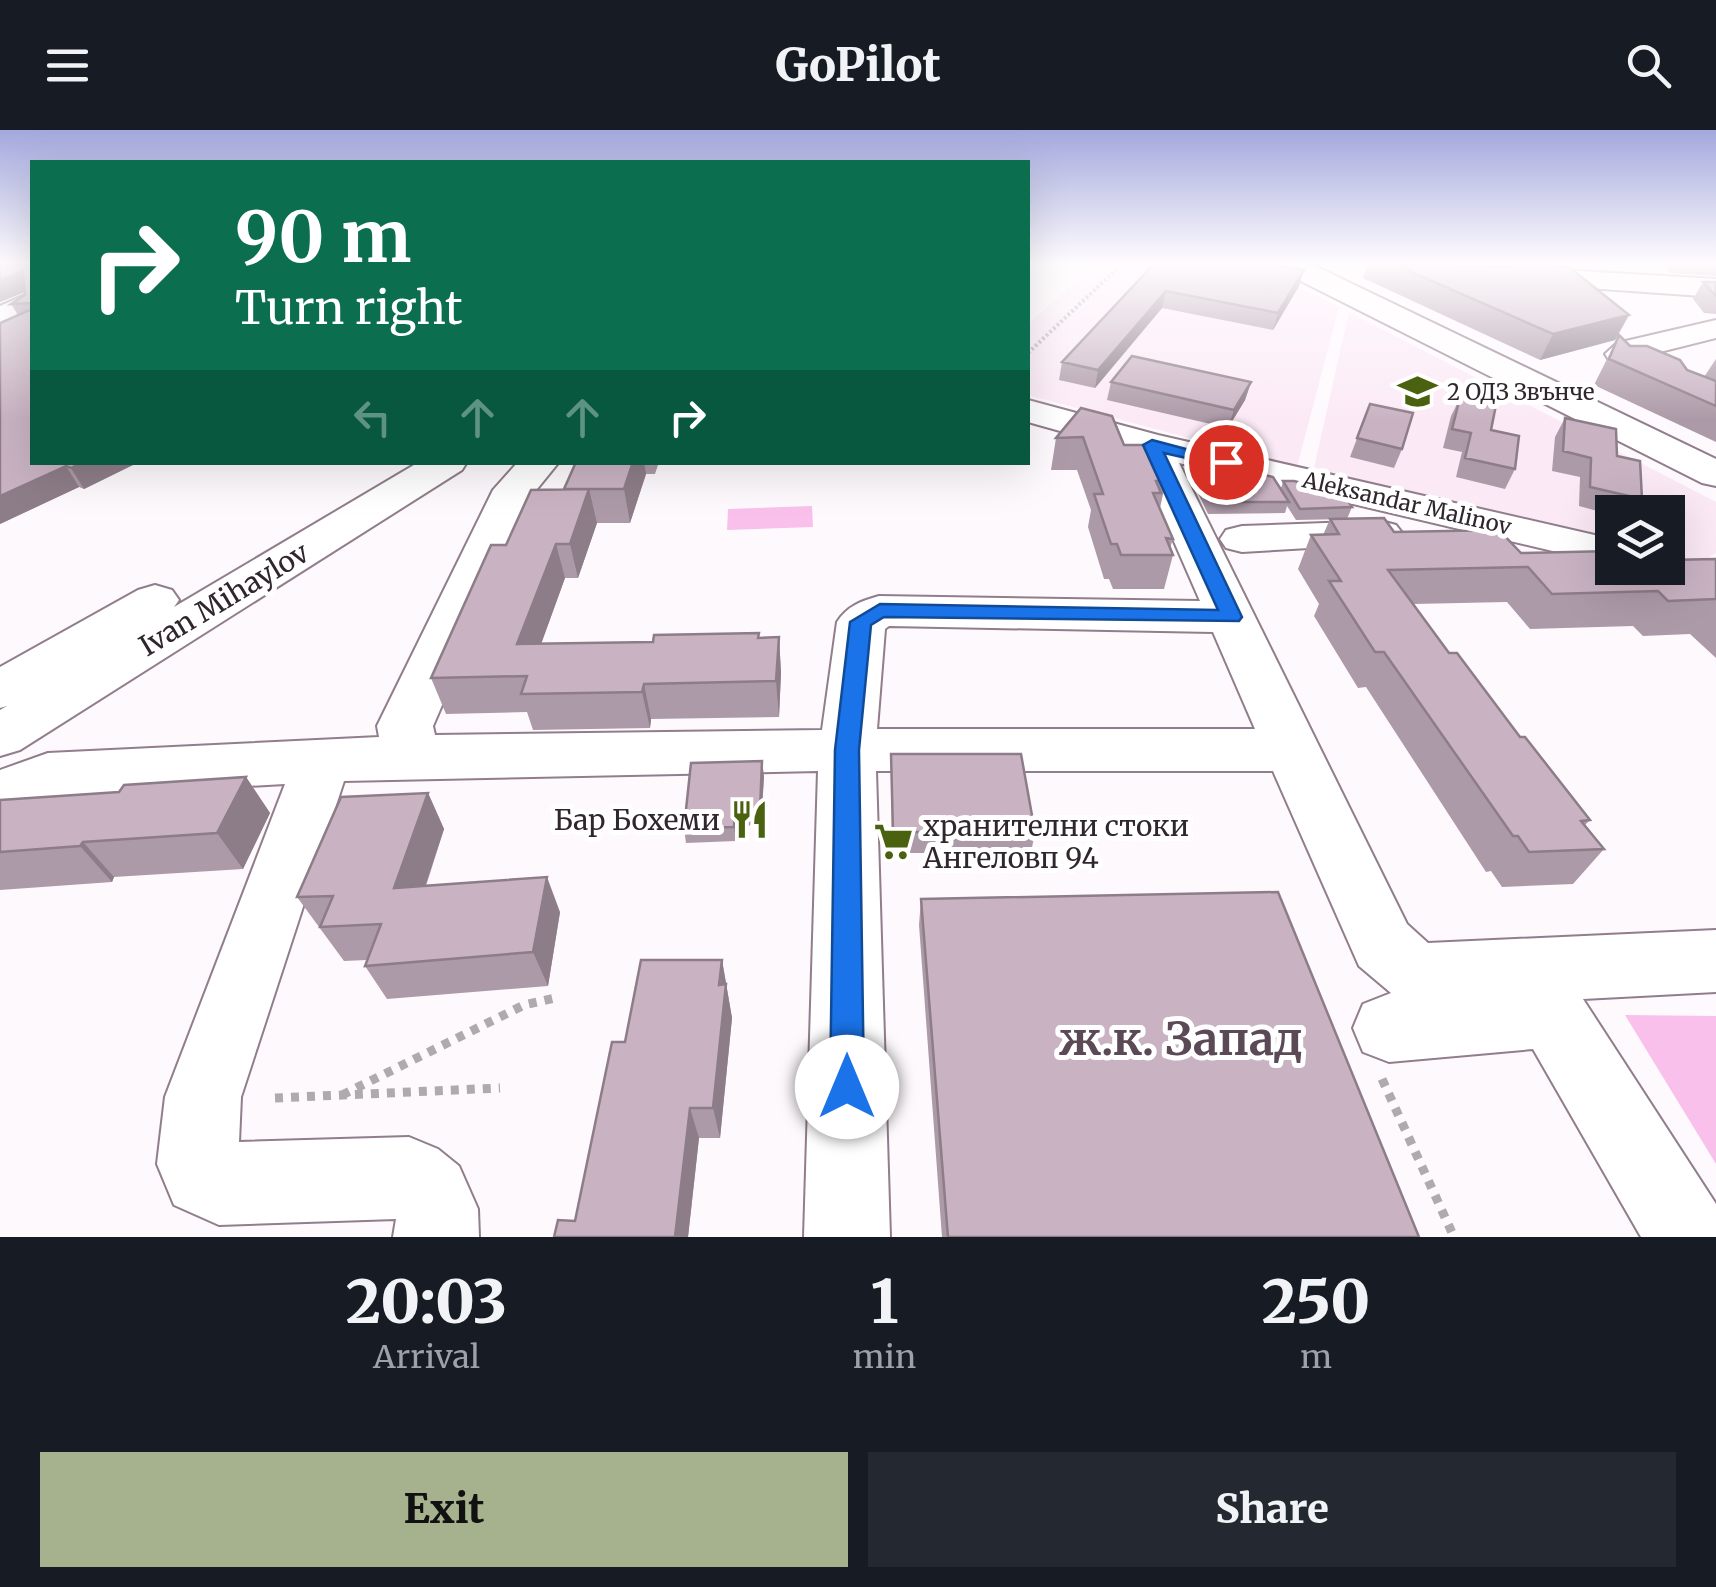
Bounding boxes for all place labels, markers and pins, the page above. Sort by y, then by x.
school or university icon: 2 ОДЗ Звънче [1396,371,1438,413]
place label: 2 ОДЗ Звънче [1447,378,1595,406]
pin [1184,420,1269,505]
restaurant icon: Бар Бохеми [729,799,771,841]
place label: Бар Бохеми [554,802,720,838]
place label: хранителни стоки Ангеловп 94 [922,808,1189,876]
supermarket icon: хранителни стоки Ангеловп 94 [872,821,914,863]

